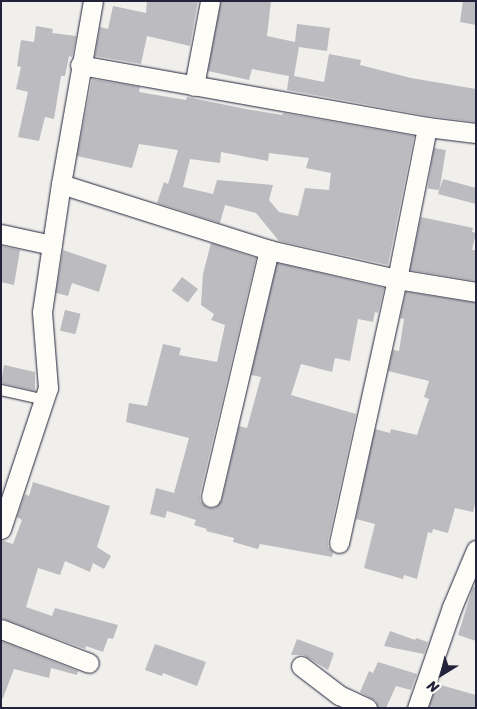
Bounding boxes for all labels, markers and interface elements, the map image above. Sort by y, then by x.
north arrow [417,649,467,699]
text: N [422,674,444,700]

